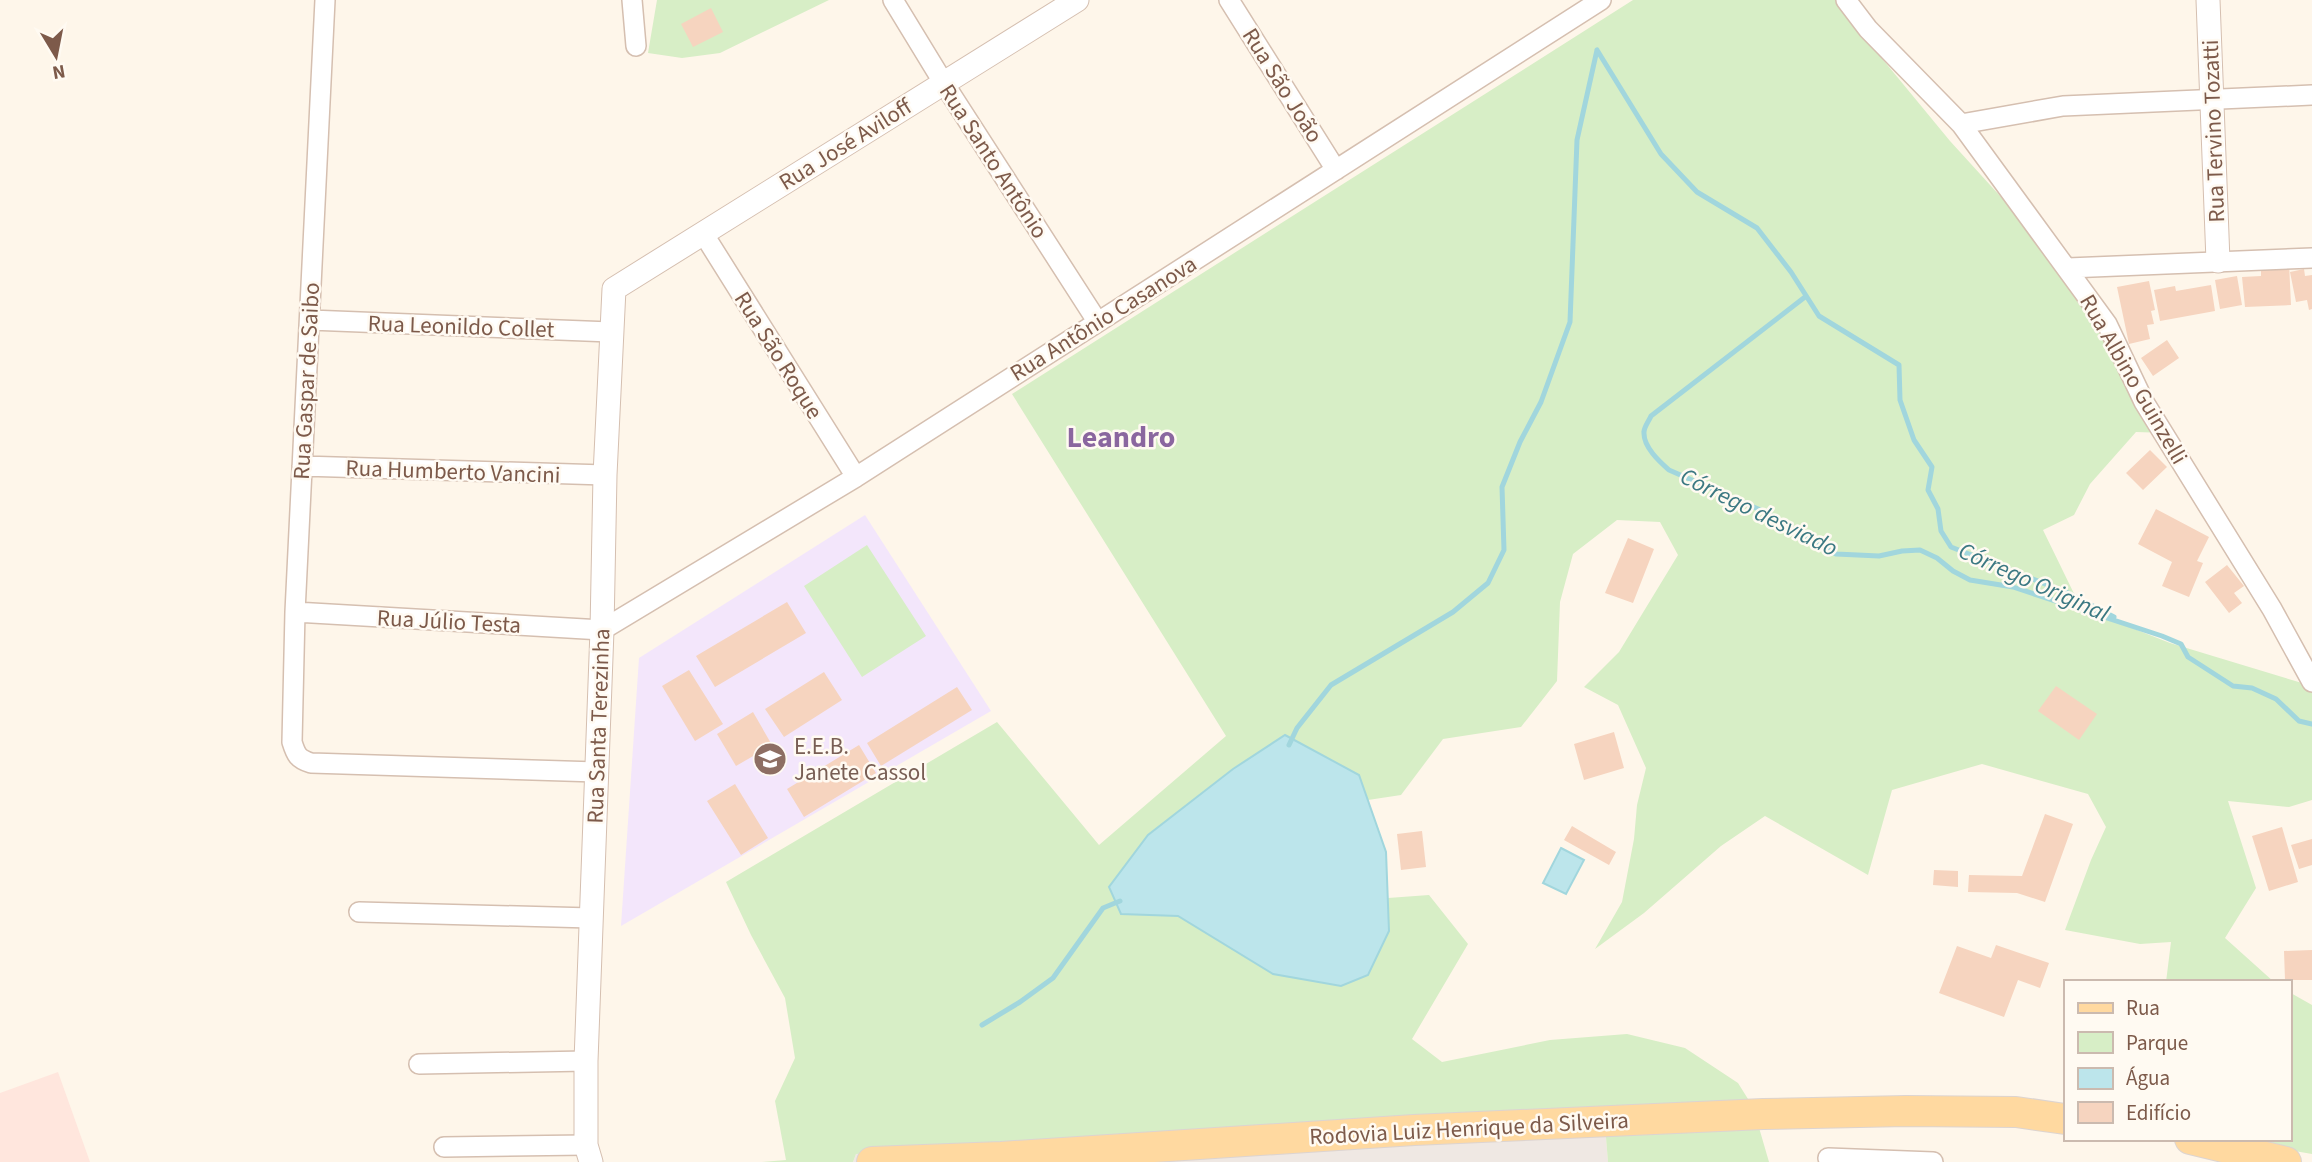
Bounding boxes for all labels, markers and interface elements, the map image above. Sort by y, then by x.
north arrow [21,21,91,91]
street label: Rua São João [1234,21,1331,149]
street label: Rua Tervino Tozatti [2194,39,2233,223]
text: N [50,57,67,86]
street label: Rua Santo Antônio [931,77,1056,245]
street label: Rua José Aviloff [772,90,919,198]
street label: Rua Antônio Casanova [1003,247,1203,389]
street label: Rua Gaspar de Saibo [285,282,328,480]
street label: Rua São Roque [726,285,831,425]
street label: Rua Albino Guinzelli [2071,288,2196,470]
street label: Rua Leonildo Collet [367,307,555,346]
district label: Leandro [1067,416,1175,459]
street label: Rua Humberto Vancini [345,451,561,492]
water label: Córrego desviado [1674,459,1844,566]
water label: Córrego Original [1953,534,2115,631]
street label: Rua Júlio Testa [376,601,522,642]
street label: Rua Santa Terezinha [579,628,618,824]
place label: E.E.B. Janete Cassol [794,730,926,789]
school or university icon: E.E.B. Janete Cassol [751,740,789,778]
legend [2064,980,2291,1141]
text: Rua [2126,993,2160,1023]
text: Parque [2126,1028,2188,1058]
text: Água [2126,1063,2170,1093]
text: Edifício [2126,1098,2191,1128]
street label: Rodovia Luiz Henrique da Silveira [1308,1104,1630,1153]

